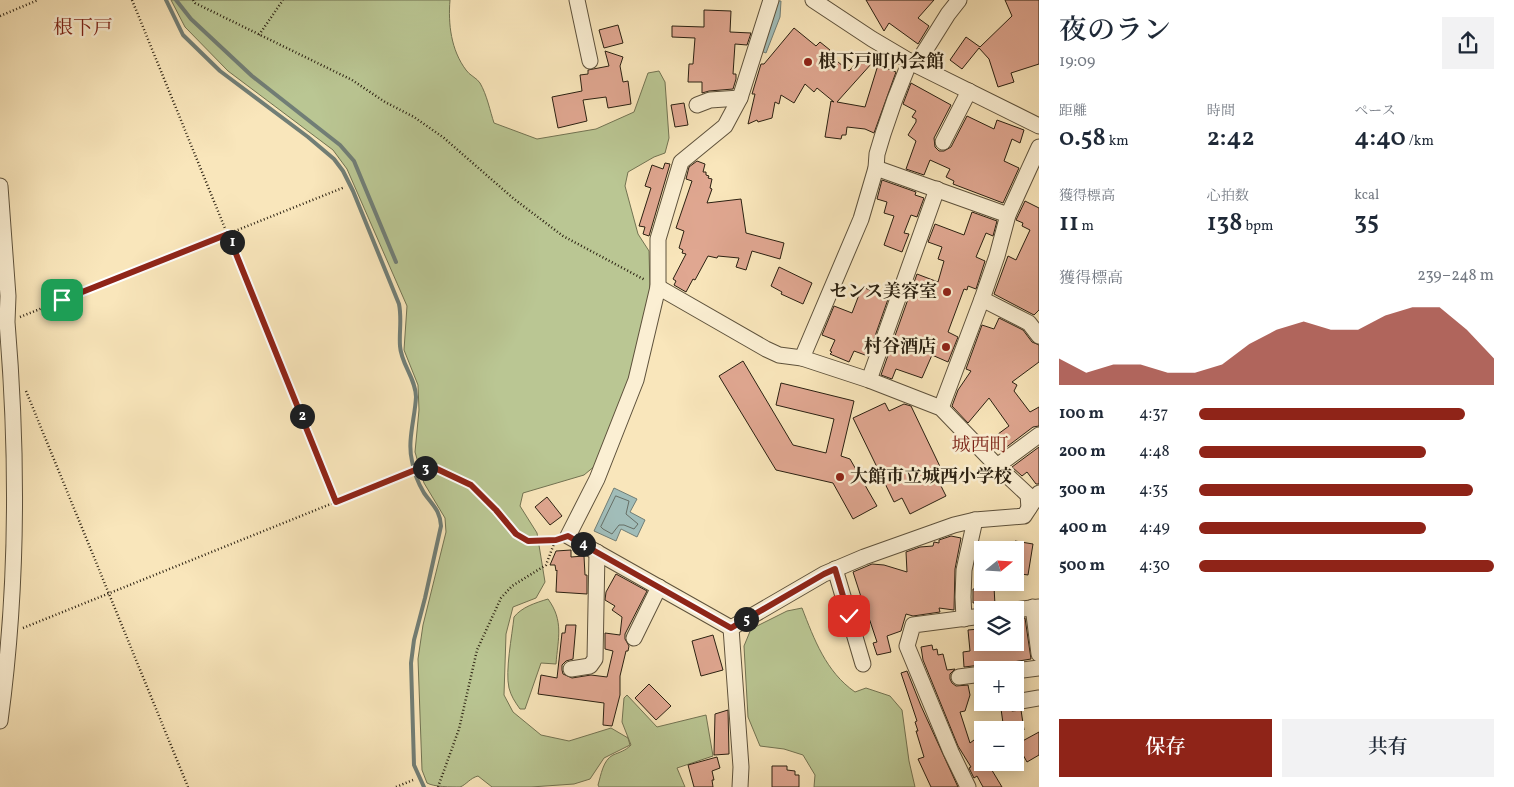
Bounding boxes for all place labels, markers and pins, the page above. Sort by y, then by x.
place label: 根下戸町内会館 [818,50,944,75]
marker: 根下戸町内会館 [802,56,814,68]
pin: 1 [220,230,244,254]
pin [41,279,83,321]
place label: センス美容室 [830,280,937,305]
marker: センス美容室 [941,286,953,298]
place label: 村谷酒店 [864,335,936,360]
marker: 村谷酒店 [940,341,952,353]
pin: 2 [290,404,314,428]
pin: 3 [412,456,438,480]
place label: 大館市立城西小学校 [850,465,1012,490]
marker: 大館市立城西小学校 [834,471,846,483]
pin: 4 [570,532,596,556]
pin [828,595,870,637]
pin: 5 [734,606,758,632]

